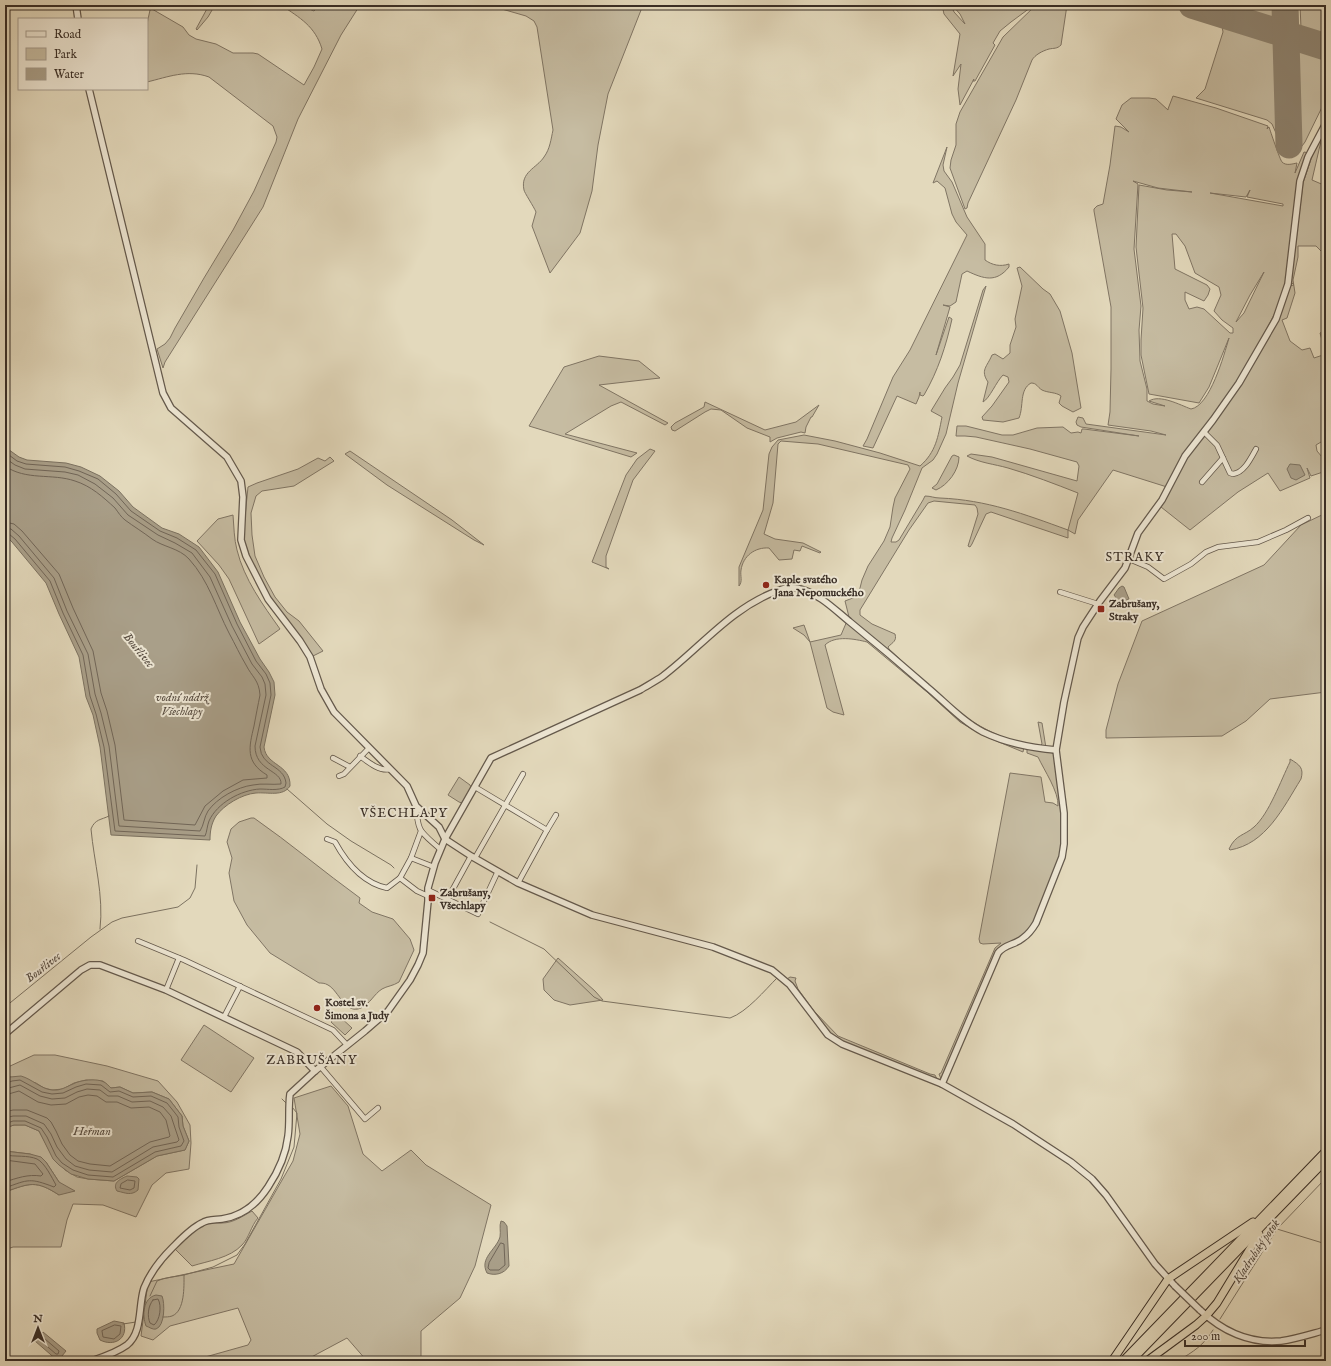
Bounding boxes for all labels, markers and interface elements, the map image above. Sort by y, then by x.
legend [18,18,148,90]
text: Road [54,27,82,42]
text: Park [54,47,77,62]
text: Water [54,67,85,82]
district label: STRAKY [1106,549,1165,566]
place label: Kaple svatého Jana Nepomuckého [772,573,864,600]
marker: Kaple svatého Jana Nepomuckého [761,580,771,590]
place label: Zabrušany, Straky [1109,597,1160,624]
marker: Zabrušany, Straky [1096,604,1106,614]
water label: Bouřlivec [120,630,158,671]
water label: vodní nádrž Všechlapy [156,690,210,719]
district label: VŠECHLAPY [359,805,448,822]
place label: Zabrušany, Všechlapy [439,886,491,913]
marker: Zabrušany, Všechlapy [427,893,437,903]
water label: Bouřlivec [23,949,64,986]
place label: Kostel sv. Šimona a Judy [325,996,390,1023]
marker: Kostel sv. Šimona a Judy [312,1003,322,1013]
district label: ZABRUŠANY [266,1052,358,1069]
water label: Heřman [72,1124,111,1139]
water label: Kladrubský potok [1229,1216,1283,1287]
north arrow [18,1308,58,1348]
text: N [32,1312,43,1326]
scale bar [1185,1322,1305,1348]
text: 200 m [1191,1329,1220,1344]

